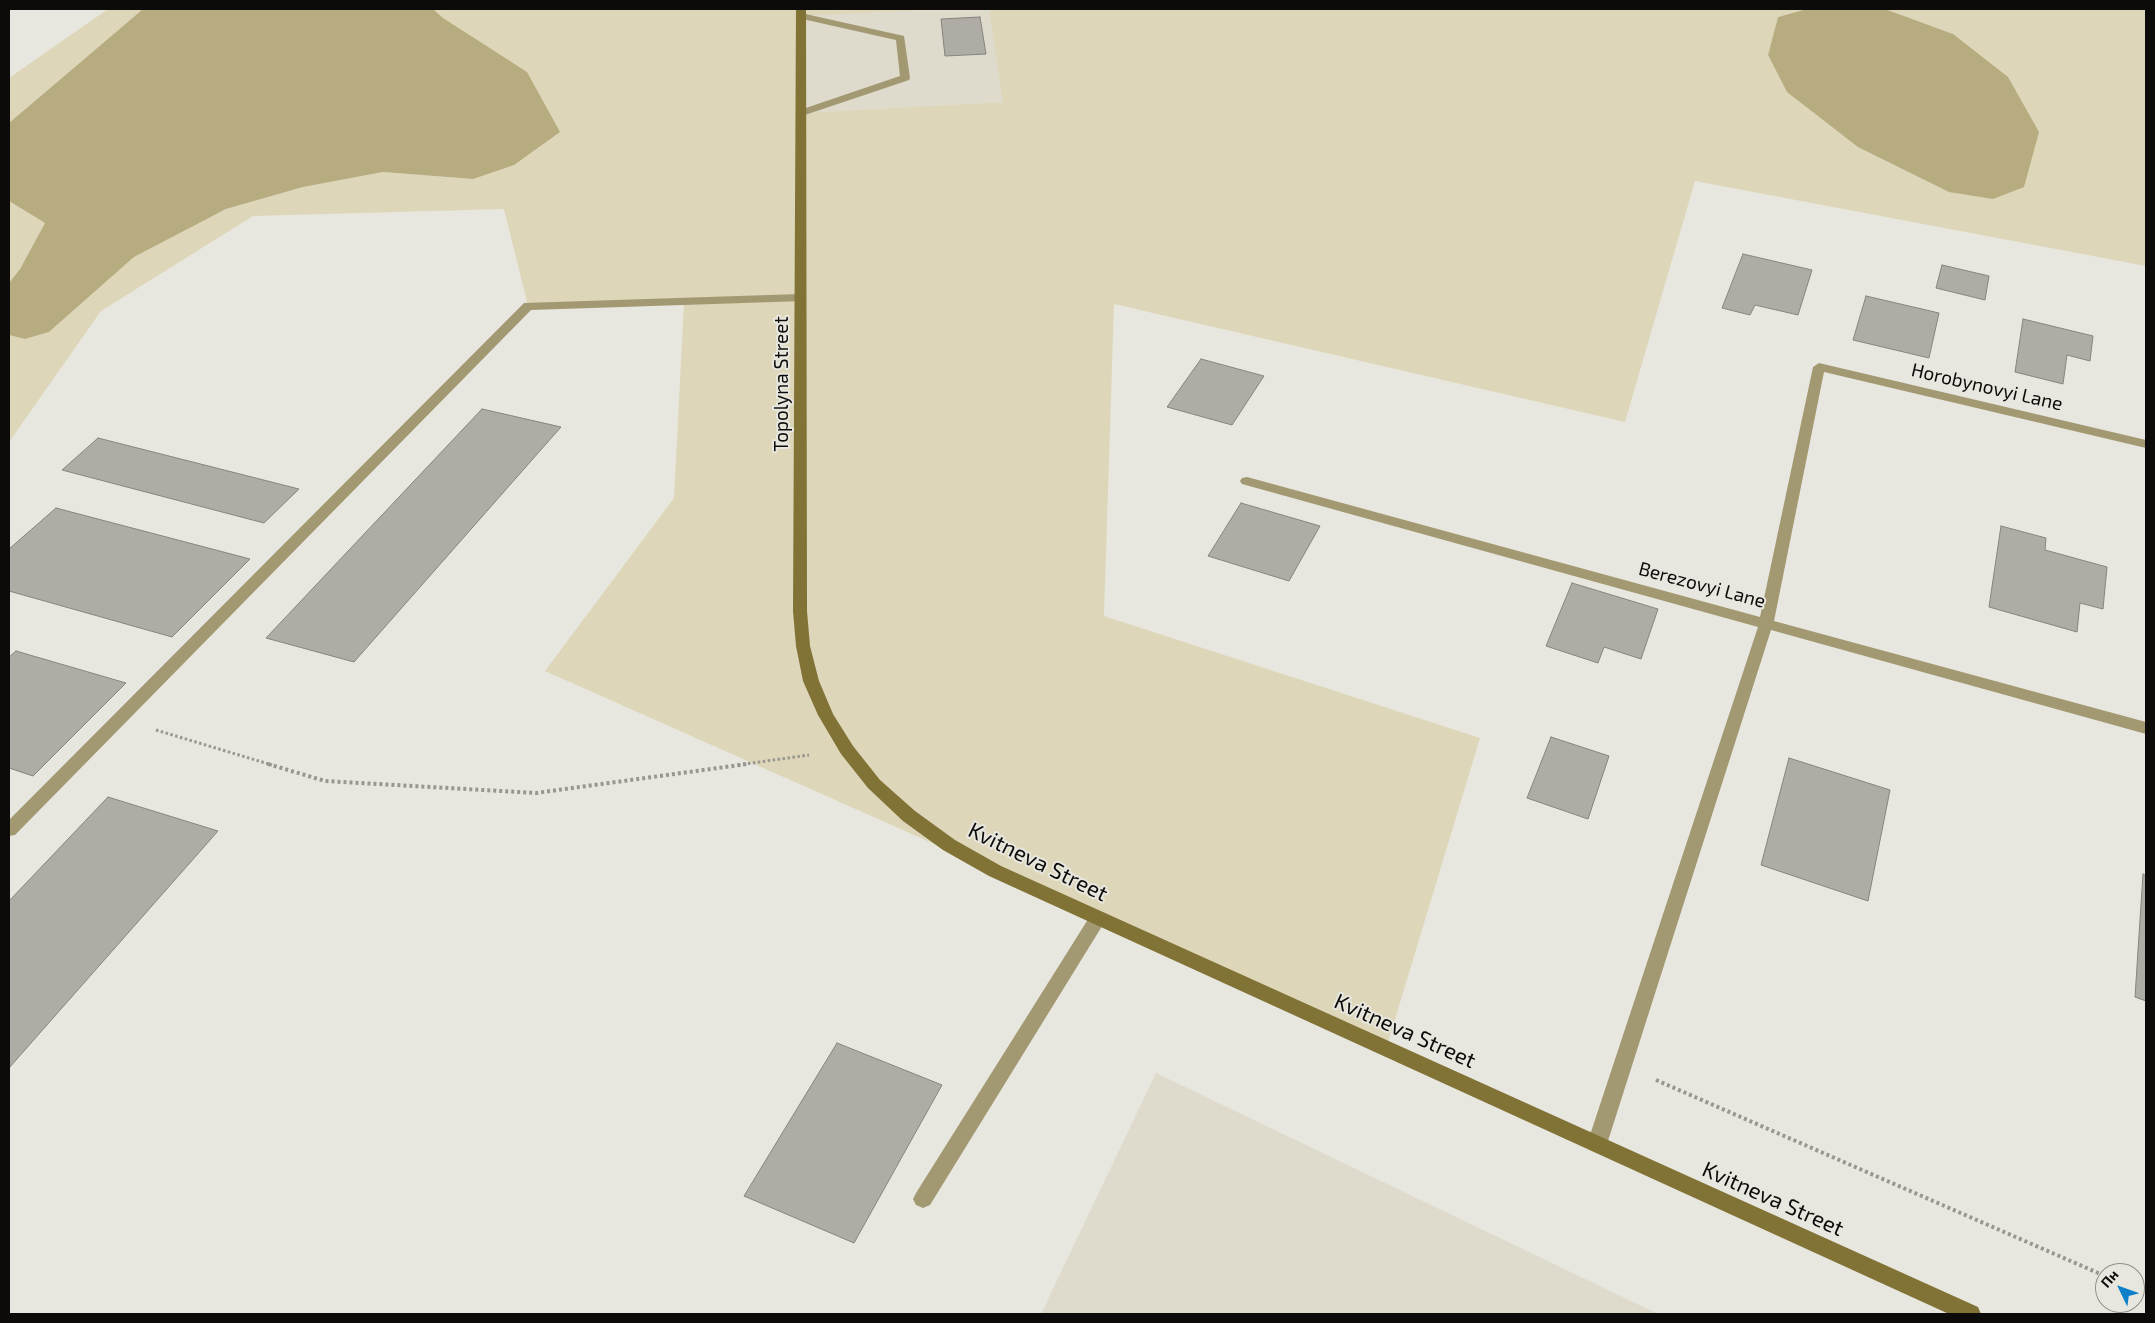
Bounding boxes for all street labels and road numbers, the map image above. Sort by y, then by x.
street label: Topolyna Street [771,316,793,452]
street label: Horobynovyi Lane [1909,358,2065,416]
street label: Berezovyi Lane [1636,557,1768,613]
street label: Kvitneva Street [964,817,1112,907]
street label: Kvitneva Street [1330,988,1480,1074]
street label: Kvitneva Street [1698,1156,1848,1242]

